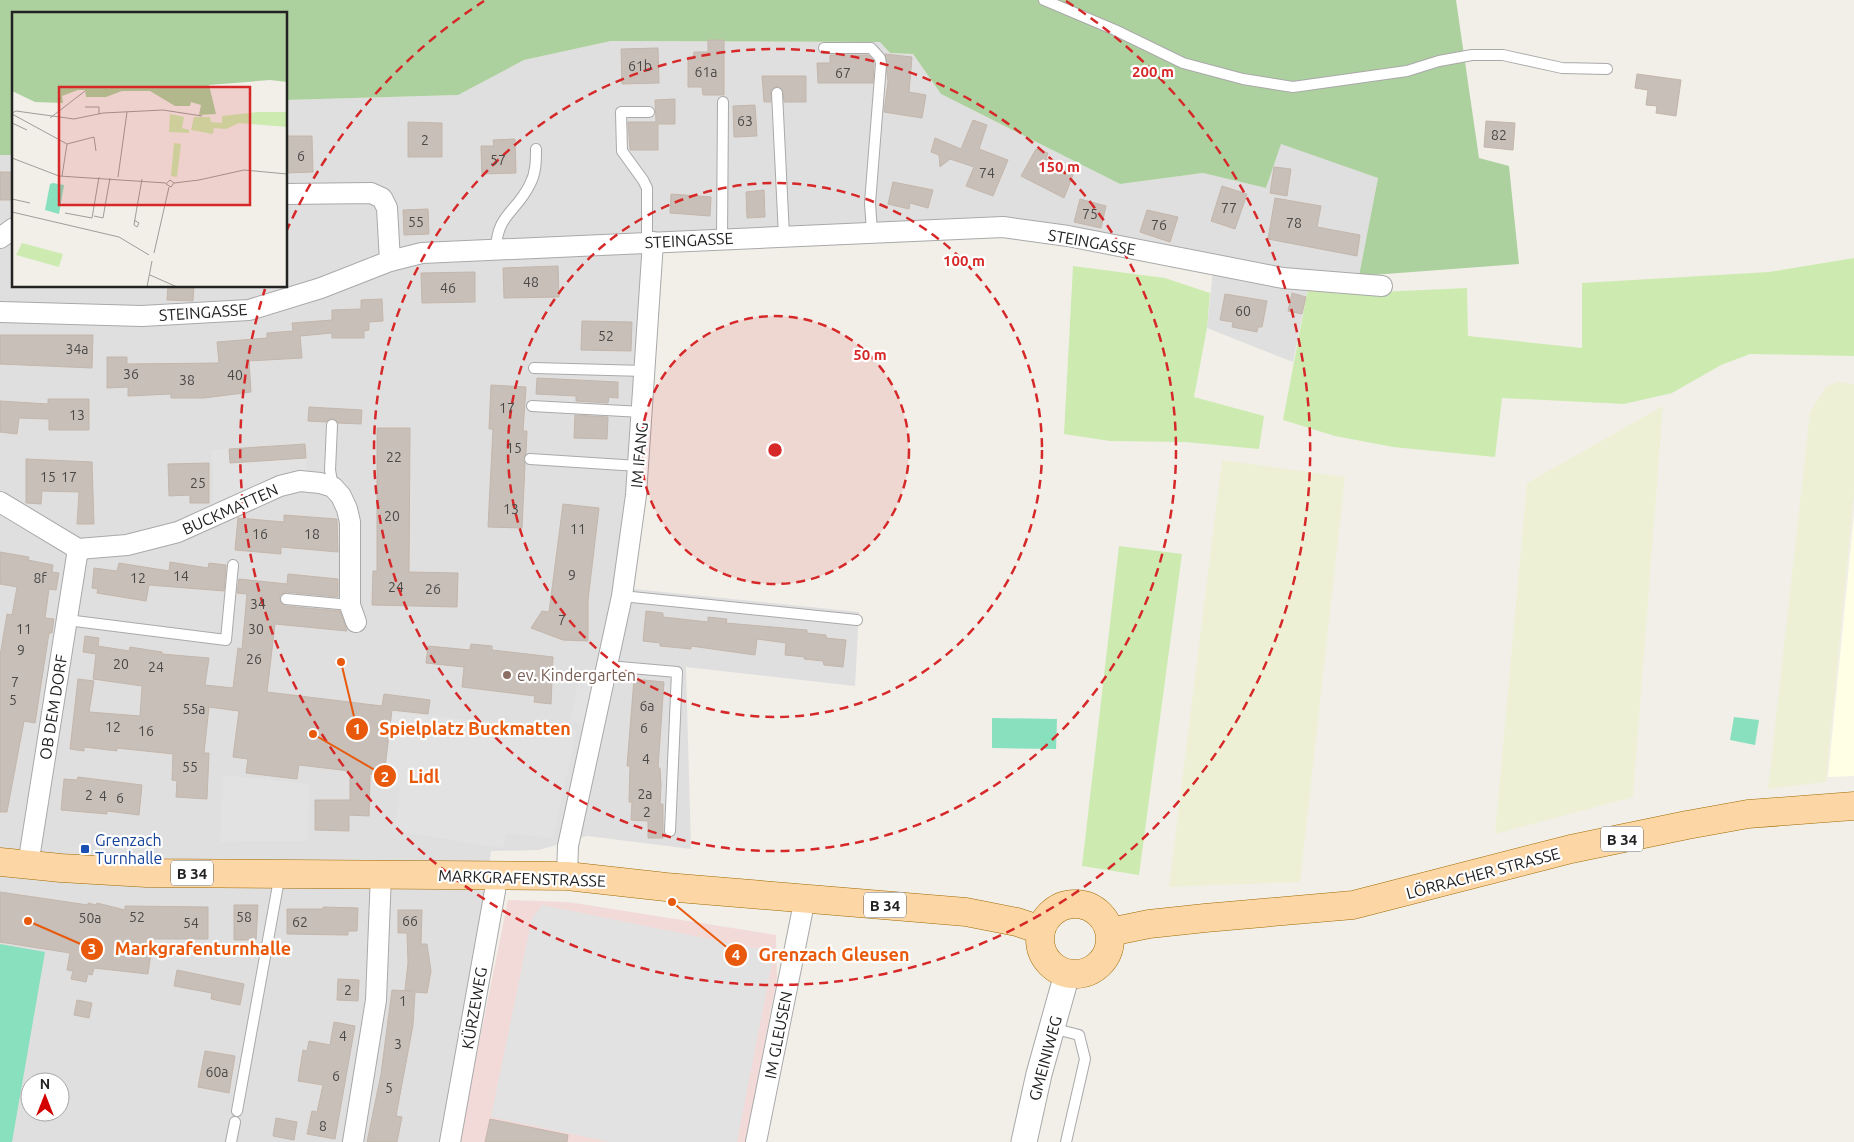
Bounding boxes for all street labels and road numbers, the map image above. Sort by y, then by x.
street label: STEINGASSE [1047,225,1137,259]
street label: STEINGASSE [644,229,734,251]
street label: STEINGASSE [158,300,248,324]
street label: IM IFANG [627,421,651,489]
street label: BUCKMATTEN [179,480,281,538]
street label: OB DEM DORF [36,653,70,761]
road number: B 34 [1601,826,1643,852]
street label: LÖRRACHER STRASSE [1404,844,1562,902]
road number: B 34 [171,860,213,886]
street label: MARKGRAFENSTRASSE [438,866,606,890]
road number: B 34 [864,892,906,918]
street label: KÜRZEWEG [458,966,490,1050]
street label: IM GLEUSEN [761,990,795,1080]
street label: GMEINIWEG [1025,1014,1065,1102]

